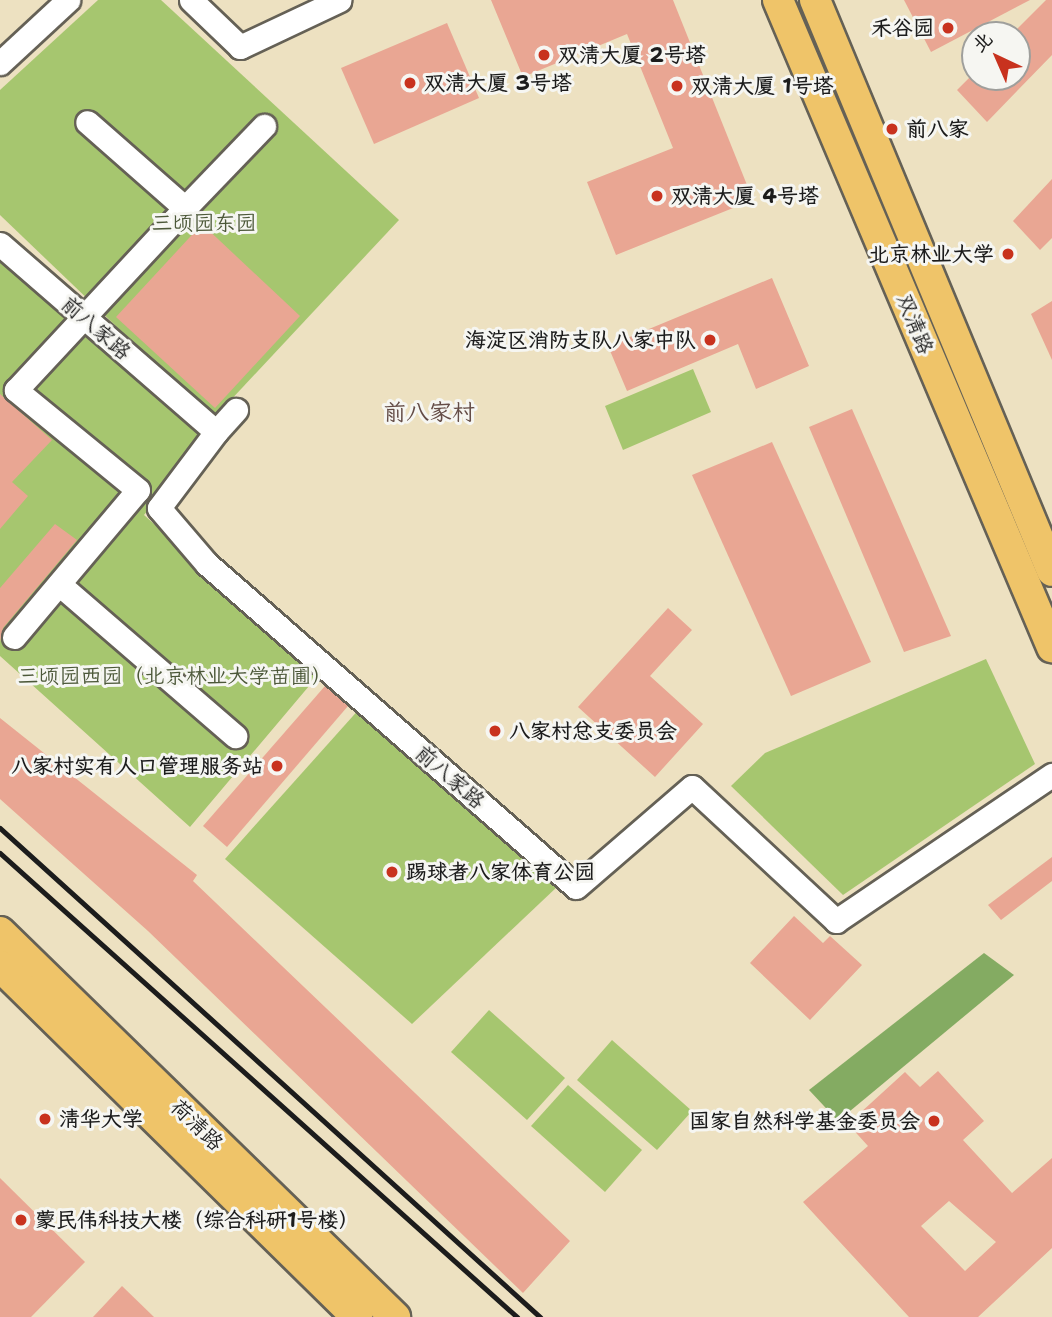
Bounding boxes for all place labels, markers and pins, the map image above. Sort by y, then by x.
place label: 禾谷园 [871,15,934,41]
marker: 禾谷园 [940,20,956,36]
place label: 双清大厦 2号塔 [558,42,706,68]
marker: 双清大厦 2号塔 [536,47,552,63]
place label: 双清大厦 3号塔 [424,70,572,96]
place label: 双清大厦 1号塔 [691,73,834,99]
marker: 双清大厦 3号塔 [402,75,418,91]
marker: 双清大厦 1号塔 [669,78,685,94]
place label: 前八家 [906,116,969,142]
marker: 前八家 [884,121,900,137]
place label: 双清大厦 4号塔 [671,183,819,209]
marker: 双清大厦 4号塔 [649,188,665,204]
place label: 北京林业大学 [868,241,994,267]
marker: 北京林业大学 [1000,246,1016,262]
place label: 海淀区消防支队八家中队 [465,327,696,353]
marker: 海淀区消防支队八家中队 [702,332,718,348]
place label: 八家村总支委员会 [509,718,677,744]
marker: 八家村总支委员会 [487,723,503,739]
place label: 八家村实有人口管理服务站 [11,753,263,779]
marker: 八家村实有人口管理服务站 [269,758,285,774]
place label: 踢球者八家体育公园 [406,859,595,885]
marker: 踢球者八家体育公园 [384,864,400,880]
place label: 清华大学 [59,1106,143,1132]
place label: 国家自然科学基金委员会 [689,1108,920,1134]
marker: 清华大学 [37,1111,53,1127]
marker: 国家自然科学基金委员会 [926,1113,942,1129]
place label: 蒙民伟科技大楼（综合科研1号楼） [35,1207,360,1233]
marker: 蒙民伟科技大楼（综合科研1号楼） [13,1212,29,1228]

